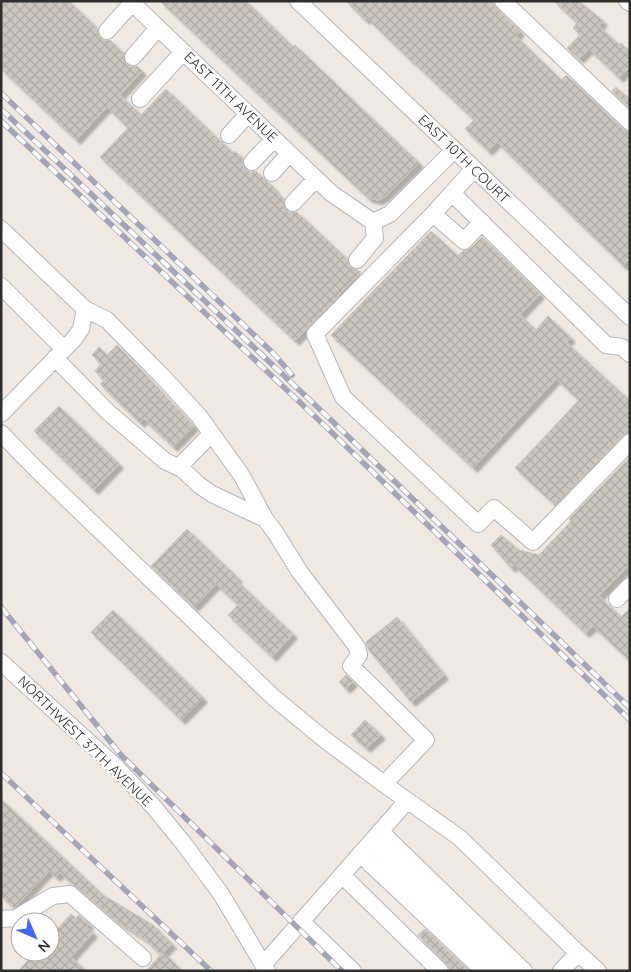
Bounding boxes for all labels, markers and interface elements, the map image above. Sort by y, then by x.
street label: EAST 11TH AVENUE [180,48,282,146]
street label: EAST 10TH COURT [415,111,513,207]
street label: NORTHWEST 37TH AVENUE [14,672,156,810]
north arrow [10,912,60,962]
text: N [34,936,54,956]

